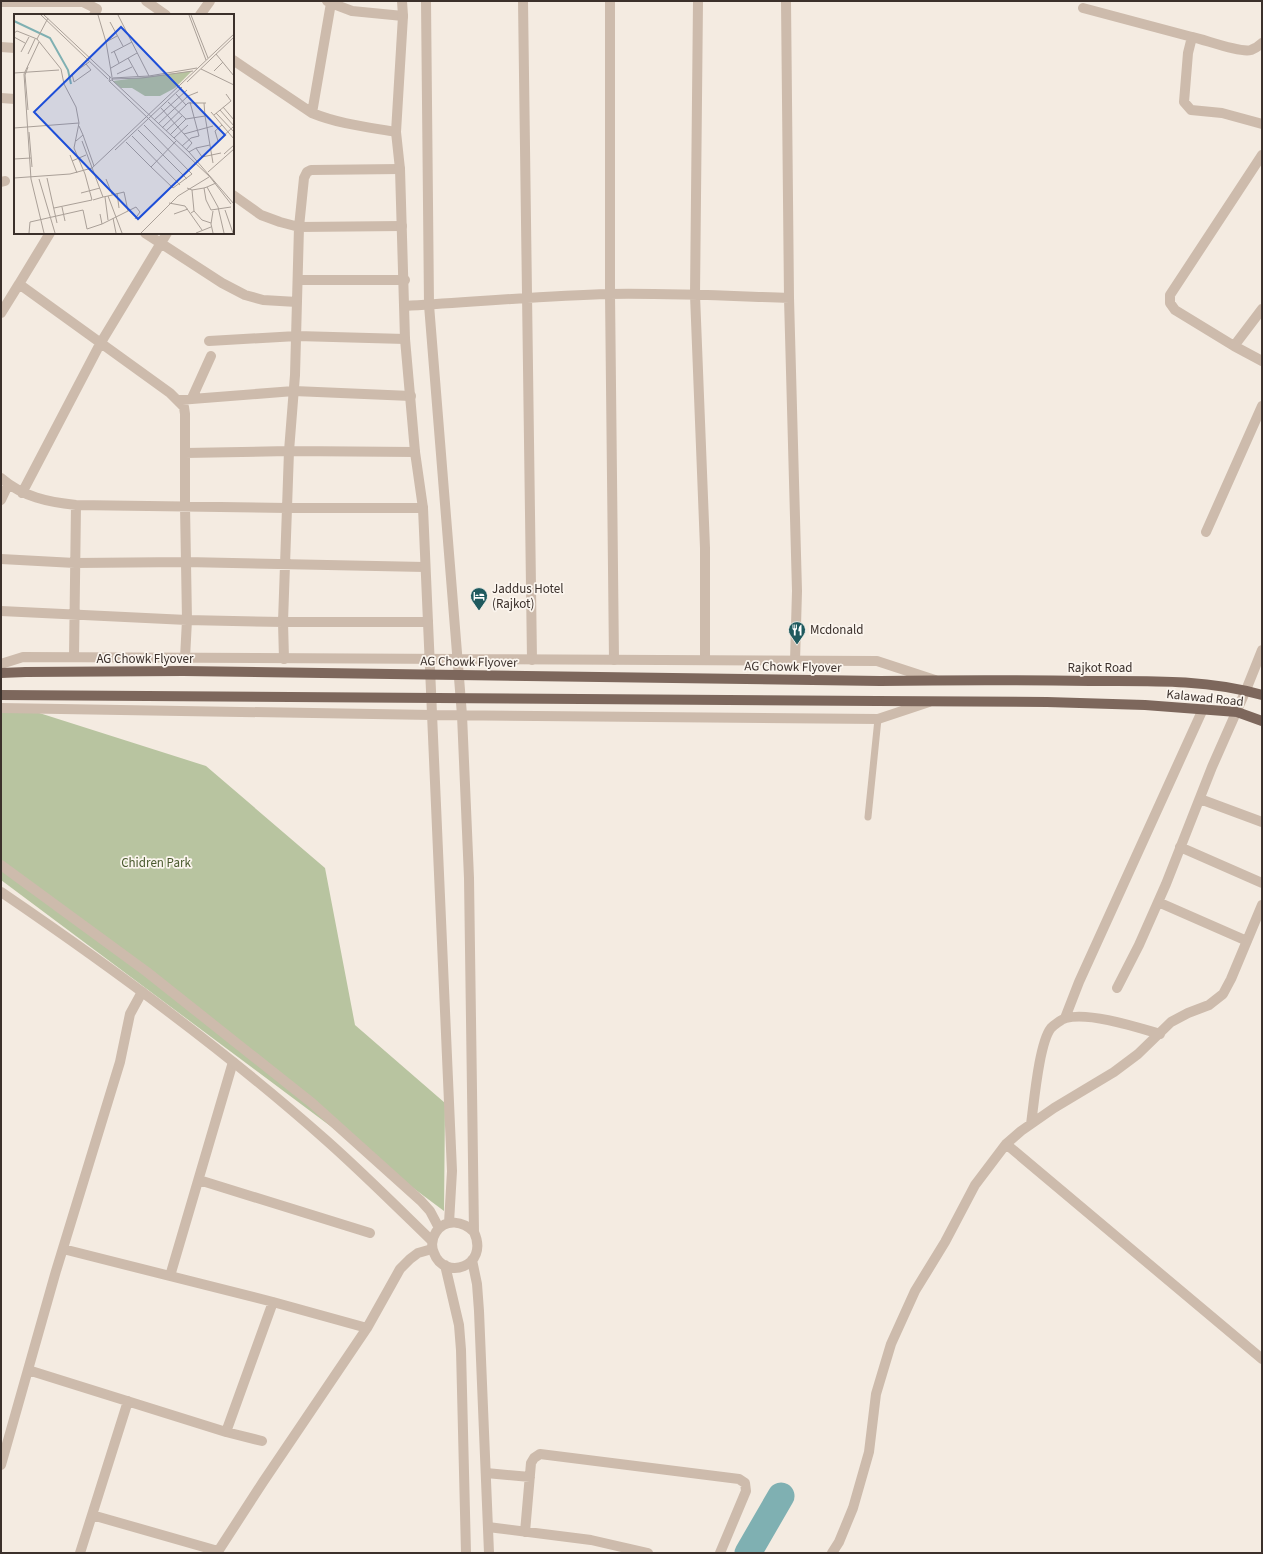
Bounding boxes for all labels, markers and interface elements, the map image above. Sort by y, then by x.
inset map [14,14,234,234]
place label: Jaddus Hotel (Rajkot) [492,580,564,613]
hotel icon: Jaddus Hotel (Rajkot) [469,586,489,611]
restaurant icon: Mcdonald [787,620,807,645]
place label: Mcdonald [810,621,864,639]
street label: AG Chowk Flyover [96,650,194,668]
street label: AG Chowk Flyover [420,652,518,672]
street label: AG Chowk Flyover [744,657,842,677]
street label: Rajkot Road [1067,659,1133,677]
street label: Kalawad Road [1166,685,1244,711]
park label: Chidren Park [121,854,191,872]

